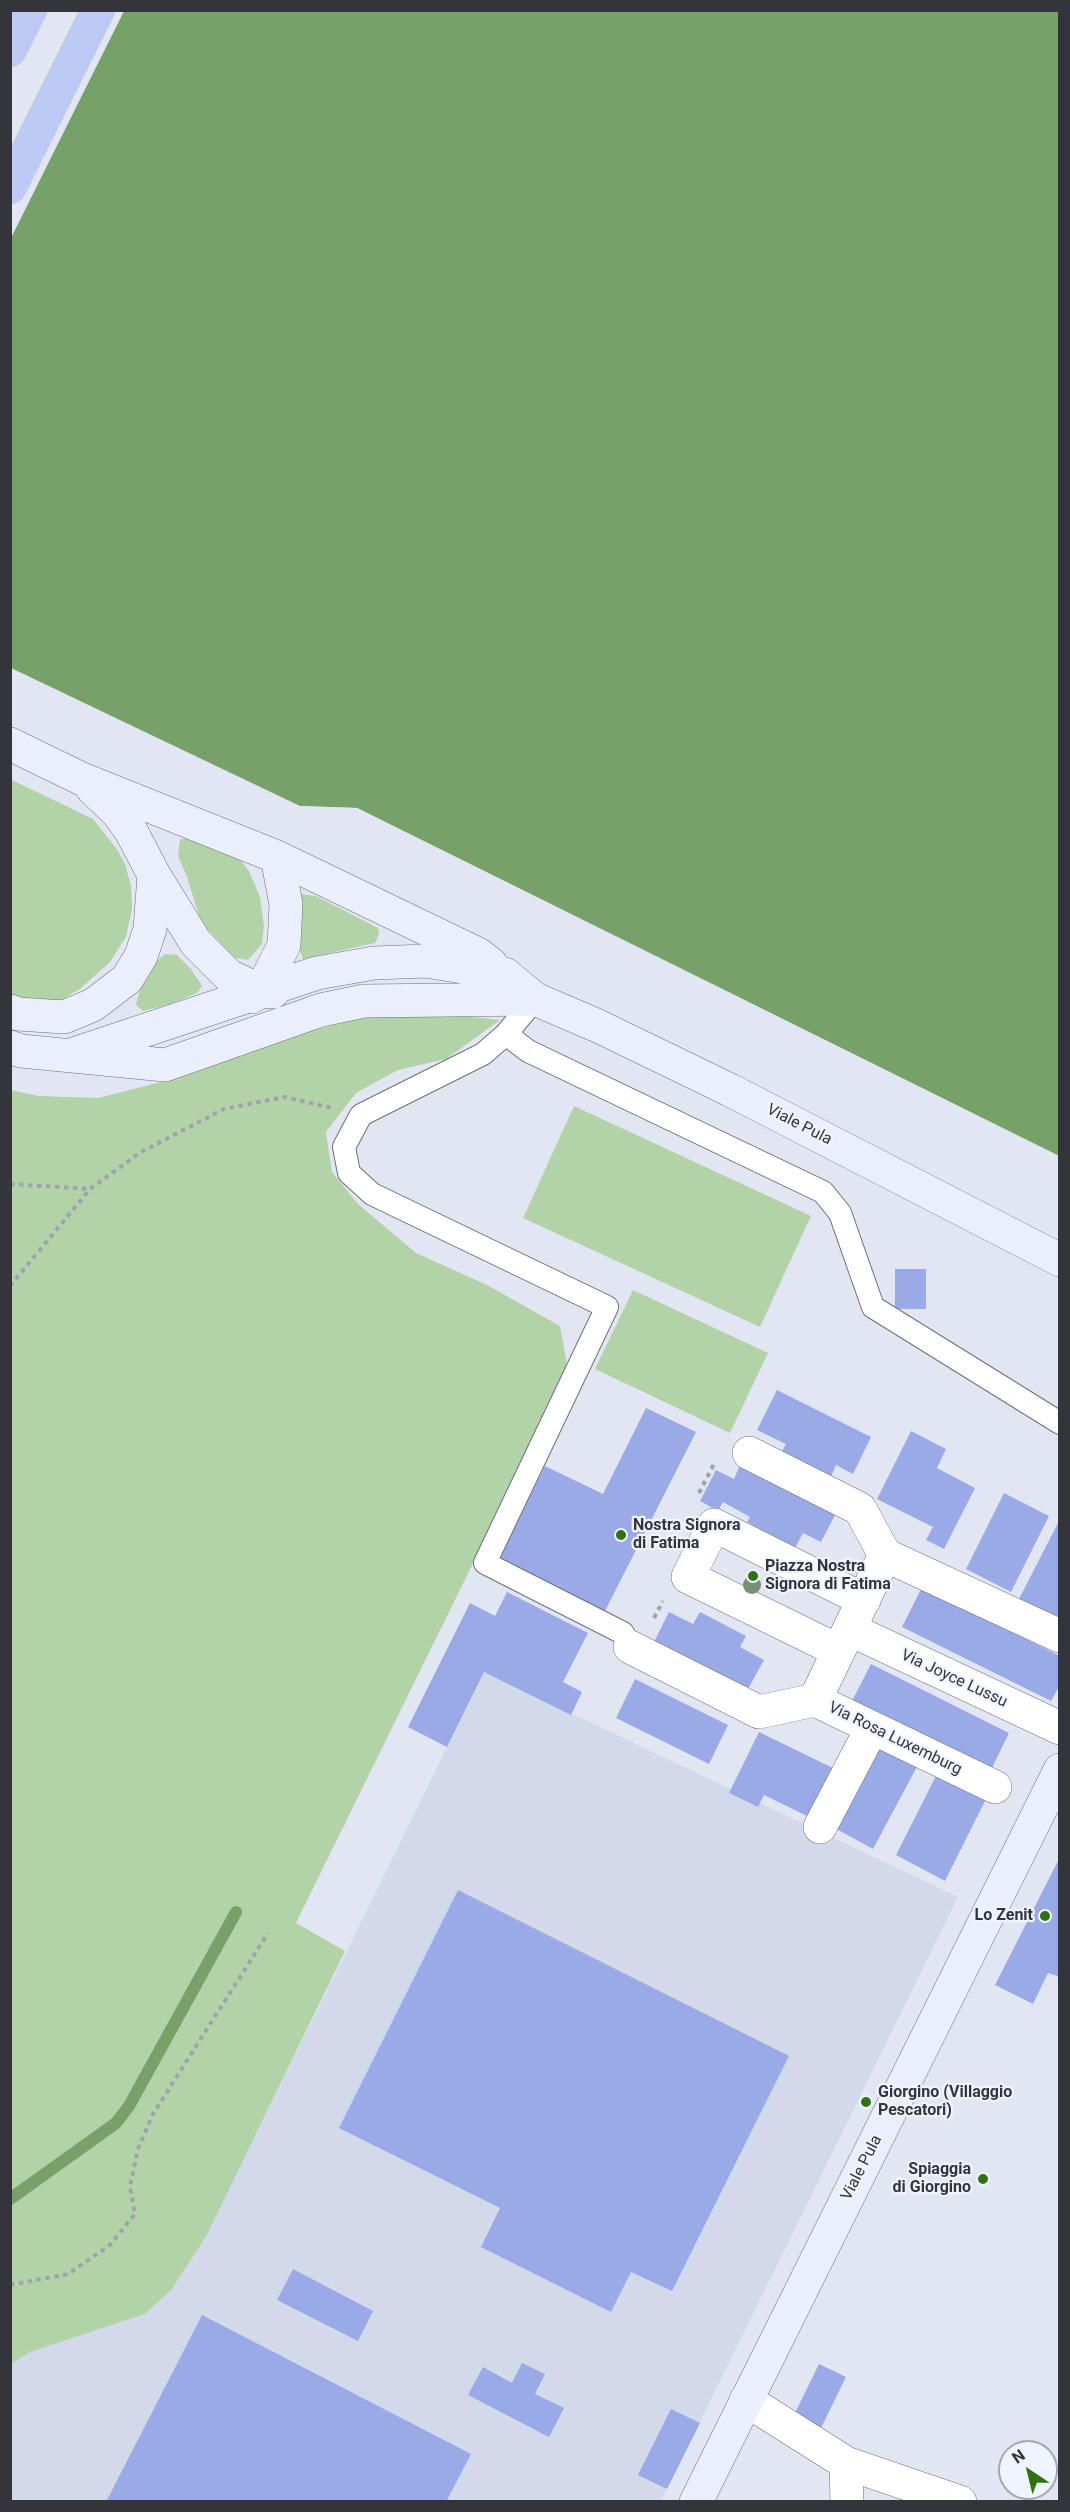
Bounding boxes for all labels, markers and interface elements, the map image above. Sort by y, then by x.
street label: Viale Pula [763,1100,835,1150]
place label: Nostra Signora di Fatima [633,1516,740,1554]
marker: Nostra Signora di Fatima [614,1528,628,1542]
place label: Piazza Nostra Signora di Fatima [765,1557,891,1595]
marker: Piazza Nostra Signora di Fatima [746,1569,760,1583]
street label: Via Joyce Lussu [898,1646,1010,1712]
street label: Via Rosa Luxemburg [825,1698,965,1780]
place label: Lo Zenit [975,1906,1033,1926]
marker: Lo Zenit [1038,1909,1052,1923]
place label: Giorgino (Villaggio Pescatori) [878,2083,1012,2121]
marker: Giorgino (Villaggio Pescatori) [859,2095,873,2109]
street label: Viale Pula [837,2132,887,2204]
place label: Spiaggia di Giorgino [893,2160,971,2198]
marker: Spiaggia di Giorgino [976,2172,990,2186]
north arrow [998,2440,1058,2500]
text: N [1008,2445,1029,2468]

